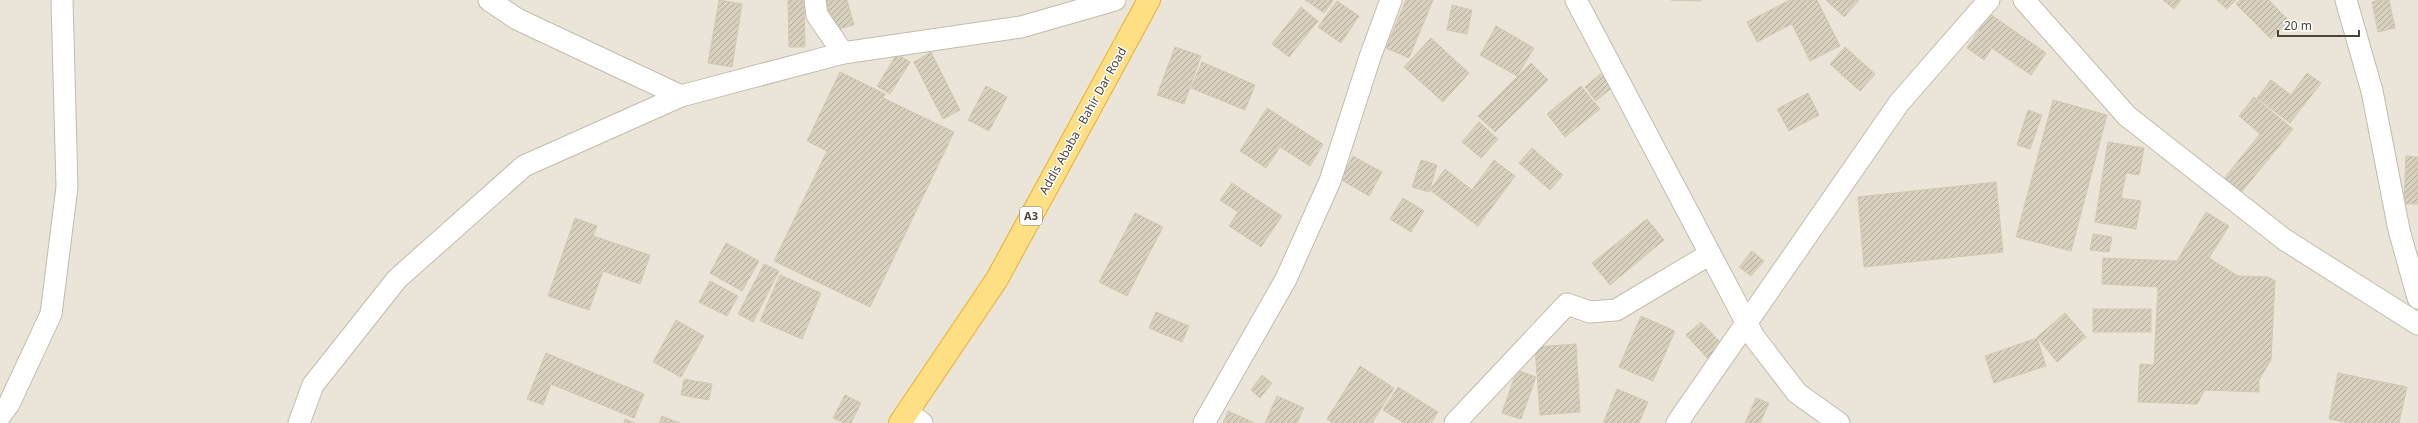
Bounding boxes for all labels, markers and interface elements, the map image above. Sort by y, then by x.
scale bar [2278,12,2359,38]
text: 20 m [2284,17,2312,34]
street label: Addis Ababa - Bahir Dar Road [1035,44,1130,197]
road number: A3 [1020,207,1042,225]

